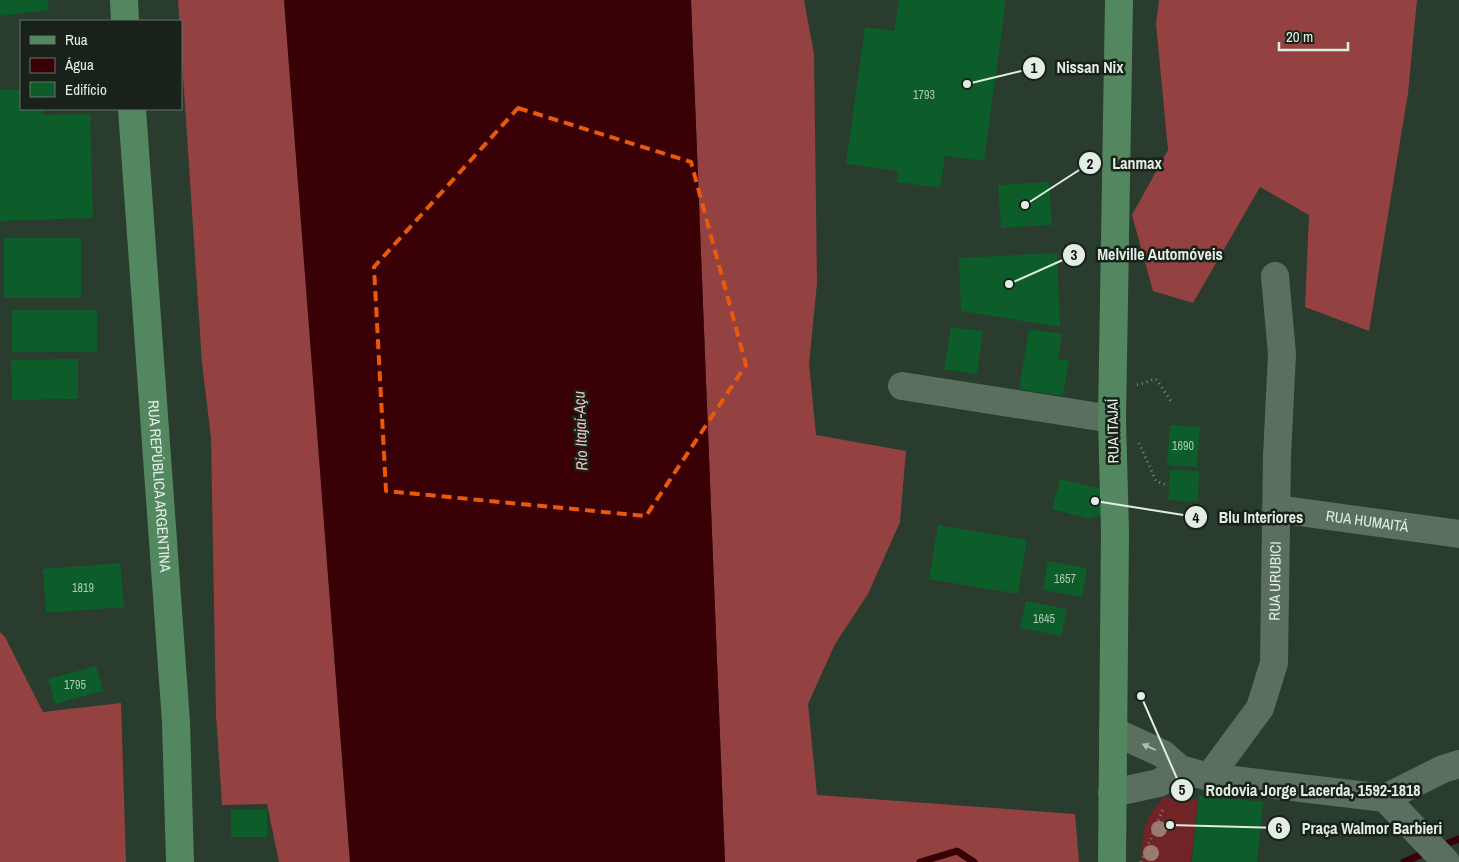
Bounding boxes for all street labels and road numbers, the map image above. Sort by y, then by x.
street label: RUA ITAJAÍ [1101,398,1124,464]
street label: RUA REPÚBLICA ARGENTINA [143,399,176,574]
street label: RUA HUMAITÁ [1325,505,1411,537]
street label: RUA URUBICI [1264,541,1286,621]

